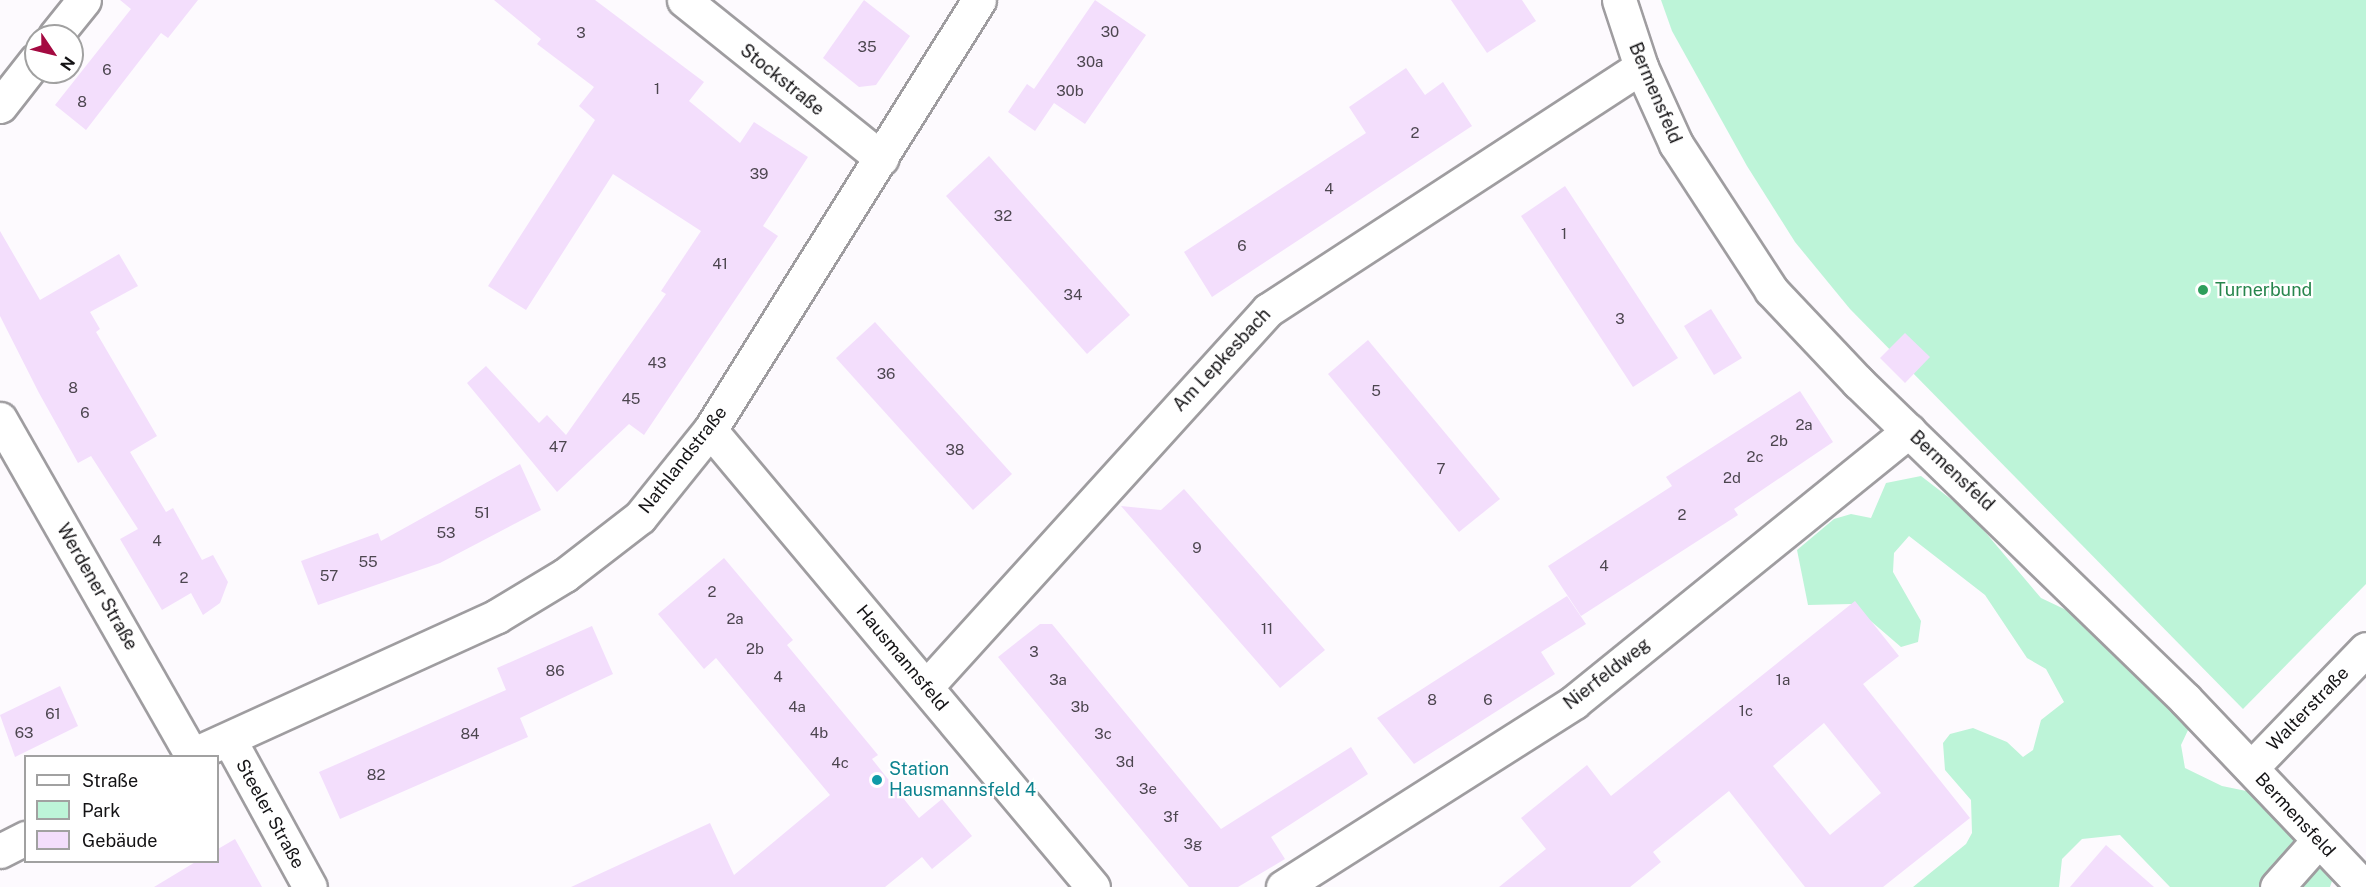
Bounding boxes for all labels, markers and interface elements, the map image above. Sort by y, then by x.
house number: 30 [1101,23,1119,41]
north arrow [24,24,84,84]
house number: 3 [576,24,586,42]
house number: 35 [857,38,877,56]
street label: Bermensfeld [1624,39,1686,147]
street label: Stockstraße [736,40,828,120]
text: N [56,53,79,74]
house number: 30a [1077,53,1103,71]
house number: 6 [102,61,112,79]
house number: 1 [654,80,660,98]
house number: 30b [1056,82,1084,100]
house number: 8 [77,93,87,111]
house number: 2 [1411,124,1419,142]
house number: 39 [750,165,768,183]
house number: 4 [1324,180,1334,198]
house number: 32 [994,207,1012,225]
house number: 1 [1561,225,1567,243]
house number: 6 [1237,237,1247,255]
house number: 41 [712,255,728,273]
place label: Turnerbund [2215,279,2312,301]
marker: Turnerbund [2196,283,2210,297]
house number: 34 [1064,286,1082,304]
street label: Am Lepkesbach [1169,304,1275,416]
house number: 3 [1615,310,1625,328]
house number: 43 [648,354,666,372]
house number: 36 [877,365,895,383]
house number: 8 [68,379,78,397]
house number: 5 [1371,382,1381,400]
house number: 45 [622,390,640,408]
street label: Nathlandstraße [634,402,732,518]
house number: 6 [80,404,90,422]
house number: 2a [1795,416,1813,434]
street label: Bermensfeld [1905,426,1999,516]
house number: 2b [1770,432,1788,450]
house number: 47 [549,438,567,456]
house number: 38 [945,441,965,459]
house number: 2c [1746,448,1764,466]
house number: 7 [1436,460,1446,478]
house number: 2d [1723,469,1741,487]
house number: 51 [474,504,490,522]
house number: 2 [1678,506,1686,524]
street label: Werdener Straße [52,520,142,654]
house number: 53 [436,524,456,542]
house number: 4 [152,532,162,550]
house number: 9 [1192,539,1202,557]
house number: 55 [358,553,378,571]
house number: 4 [1599,557,1609,575]
house number: 57 [320,567,338,585]
house number: 2 [180,569,188,587]
house number: 2 [708,583,716,601]
street label: Hausmannsfeld [851,601,953,715]
house number: 2a [726,610,744,628]
house number: 11 [1261,620,1273,638]
street label: Nierfeldweg [1560,634,1654,714]
house number: 2b [746,640,764,658]
house number: 3 [1029,643,1039,661]
house number: 86 [546,662,564,680]
street label: Walterstraße [2263,663,2353,755]
house number: 4 [773,668,783,686]
house number: 3a [1049,671,1067,689]
house number: 1a [1776,671,1790,689]
house number: 8 [1427,691,1437,709]
house number: 6 [1483,691,1493,709]
house number: 4a [788,698,806,716]
house number: 3b [1071,698,1089,716]
house number: 1c [1739,702,1753,720]
house number: 61 [45,705,61,723]
house number: 63 [15,724,33,742]
house number: 4b [810,724,828,742]
house number: 84 [460,725,480,743]
house number: 3c [1094,725,1112,743]
house number: 3d [1116,753,1134,771]
house number: 4c [831,754,849,772]
legend [24,755,219,863]
street label: Steeler Straße [231,756,309,872]
place label: Station Hausmannsfeld 4 [889,759,1036,802]
house number: 82 [367,766,385,784]
street label: Bermensfeld [2250,768,2340,862]
text: Straße [82,770,138,791]
marker: Station Hausmannsfeld 4 [870,773,884,787]
house number: 3e [1139,780,1157,798]
text: Park [82,800,120,821]
house number: 3f [1163,808,1179,826]
text: Gebäude [82,830,157,851]
house number: 3g [1184,835,1202,853]

